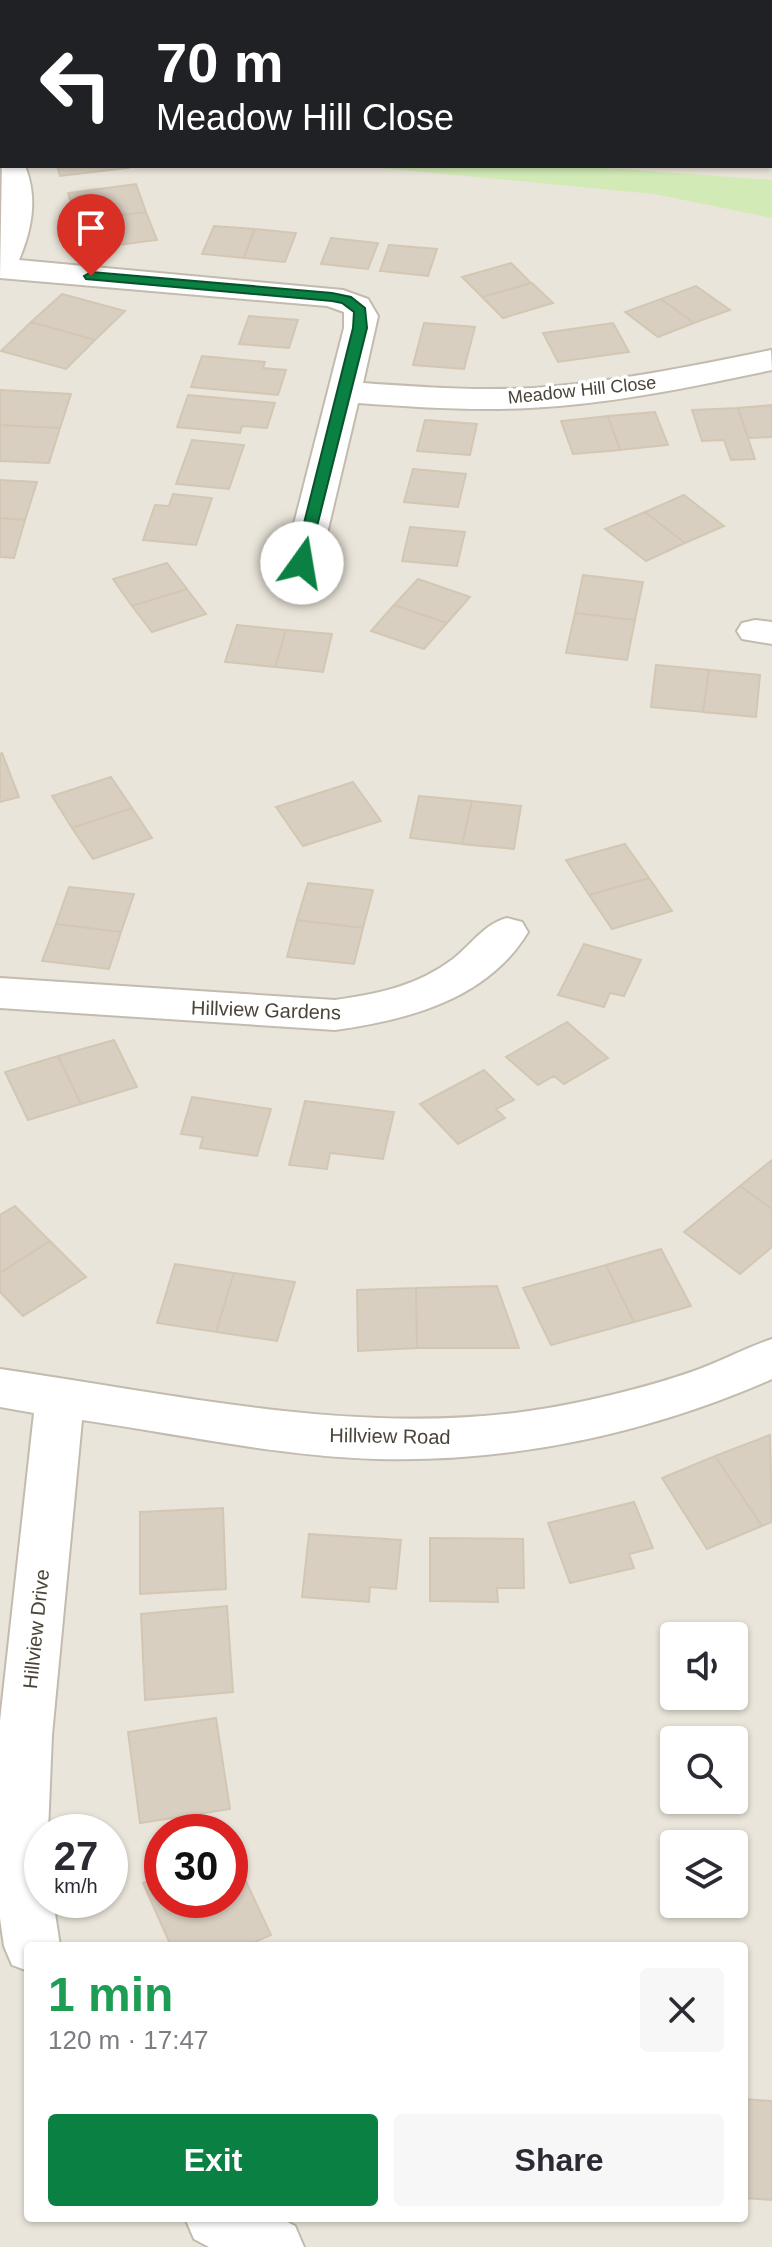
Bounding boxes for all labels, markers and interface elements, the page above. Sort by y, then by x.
text: 70 m [156,31,284,94]
icon: left [24,32,128,136]
text: Meadow Hill Close [156,97,454,138]
pin [57,194,125,276]
icon: arrive [69,206,113,250]
street label: Meadow Hill Close [507,372,657,408]
position arrow [260,521,344,605]
street label: Hillview Gardens [191,996,341,1024]
street label: Hillview Road [329,1424,451,1448]
street label: Hillview Drive [19,1568,53,1690]
map controls [660,1622,748,1918]
button: sound [660,1622,748,1710]
button: search [660,1726,748,1814]
speed limit sign: 30 [144,1814,248,1918]
button: layers [660,1830,748,1918]
text: 27 [54,1834,98,1878]
text: km/h [54,1875,98,1897]
text: 1 min [48,1968,173,2021]
button: close [640,1968,724,2052]
text: 120 m · 17:47 [48,2025,208,2055]
button: Exit [48,2114,378,2206]
button: Share [394,2114,724,2206]

